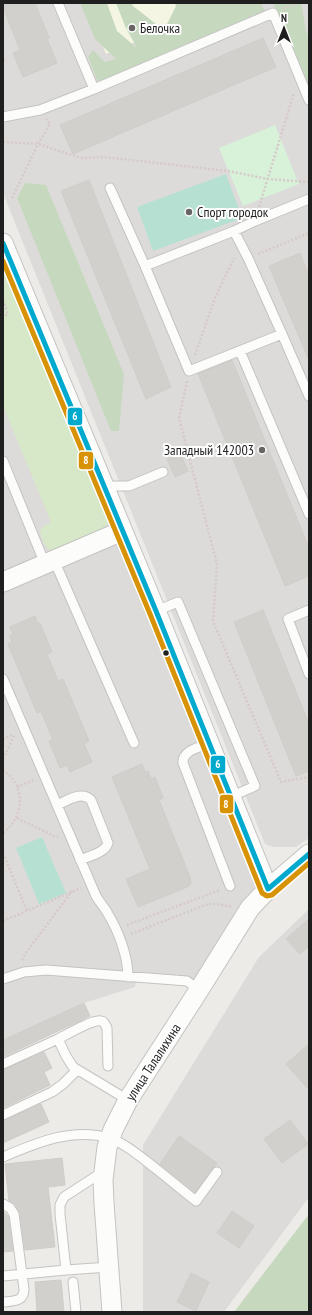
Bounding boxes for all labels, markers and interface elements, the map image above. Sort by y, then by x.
north arrow [264,8,304,48]
text: N [281,11,287,25]
place label: Белочка [140,19,180,37]
marker: Белочка [127,23,137,33]
place label: Спорт городок [197,203,269,221]
marker: Спорт городок [184,207,194,217]
line badge: 6 [67,407,83,426]
text: 6 [72,409,78,423]
place label: Западный 142003 [164,441,254,459]
marker: Западный 142003 [257,445,267,455]
line badge: 8 [78,451,94,470]
text: 8 [83,453,89,467]
unlabelled marker [161,648,171,658]
line badge: 6 [210,755,226,774]
text: 6 [215,757,221,771]
line badge: 8 [219,794,234,814]
text: 8 [223,797,229,811]
street label: улица Талалихина [121,1020,185,1104]

